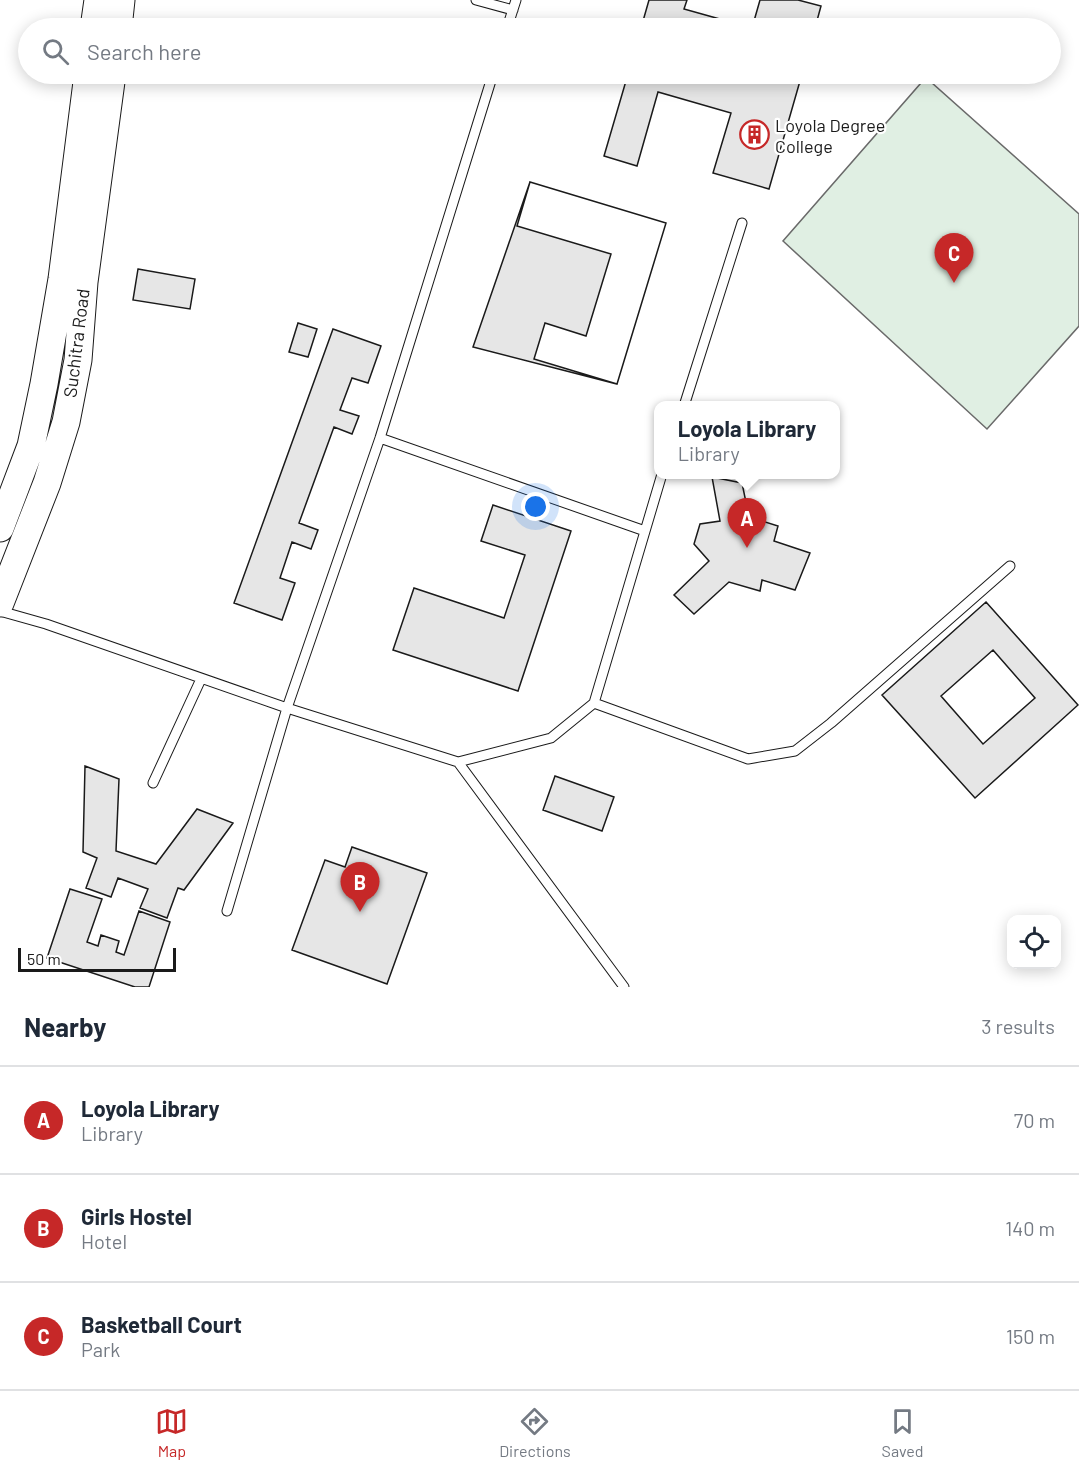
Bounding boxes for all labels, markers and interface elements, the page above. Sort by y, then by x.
search box [18,18,1061,84]
icon: search [39,35,72,68]
text: Search here [87,38,201,64]
place label: Loyola Degree College [775,114,885,157]
building icon: Loyola Degree College [738,119,770,151]
pin: C [934,234,974,283]
street label: Suchitra Road [58,287,94,399]
popup [654,401,840,479]
text: Loyola Library [678,415,816,441]
text: Library [678,441,740,465]
your location [521,492,550,521]
pin: A [728,498,766,548]
pin: B [340,862,380,912]
map controls [1007,915,1061,969]
button: locate [1007,915,1061,969]
scale bar [18,945,176,972]
text: 50 m [27,949,61,968]
text: Nearby [24,1011,106,1042]
text: 3 results [981,1014,1055,1038]
text: Loyola Library [81,1095,220,1121]
text: A [37,1108,50,1132]
text: 70 m [1014,1108,1055,1132]
text: Library [81,1121,143,1145]
text: Girls Hostel [81,1203,192,1229]
text: B [37,1216,50,1240]
text: 140 m [1005,1216,1055,1240]
text: Hotel [81,1229,127,1253]
text: Basketball Court [81,1311,242,1337]
text: C [37,1324,50,1348]
text: 150 m [1006,1324,1055,1348]
text: Park [81,1337,120,1361]
tab: Map [155,1405,188,1460]
tab: Directions [499,1405,571,1460]
tab: Saved [882,1405,924,1460]

